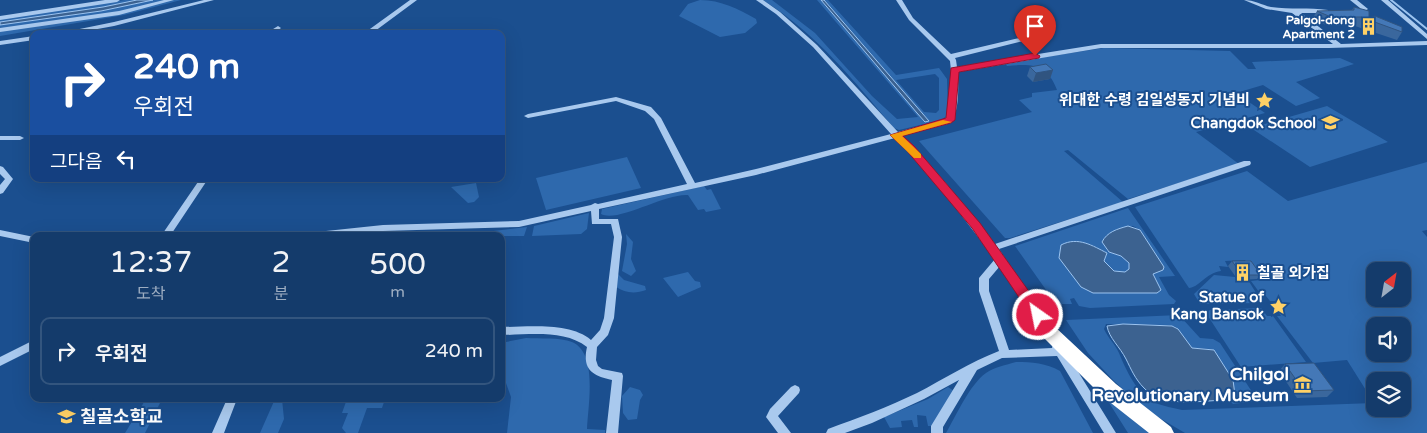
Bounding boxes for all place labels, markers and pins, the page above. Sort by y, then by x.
pin [1014,5,1056,56]
place label: Palgol-dong Apartment 2 [1282,13,1355,42]
building icon: Palgol-dong Apartment 2 [1359,17,1379,37]
place icon: 위대한 수령 김일성동지 기념비 [1254,90,1274,110]
place label: 위대한 수령 김일성동지 기념비 [1059,91,1250,109]
school or university icon: Changdok School [1320,113,1340,133]
place label: Changdok School [1190,114,1316,133]
building icon: 칠골 외가집 [1233,263,1253,283]
place label: 칠골 외가집 [1257,264,1330,282]
place label: Statue of Kang Bansok [1171,288,1264,324]
place icon: Statue of Kang Bansok [1268,296,1288,316]
place label: Chilgol Revolutionary Museum [1091,363,1289,406]
museum icon: Chilgol Revolutionary Museum [1293,374,1313,394]
place label: 칠골소학교 [80,406,163,428]
school or university icon: 칠골소학교 [56,407,76,427]

